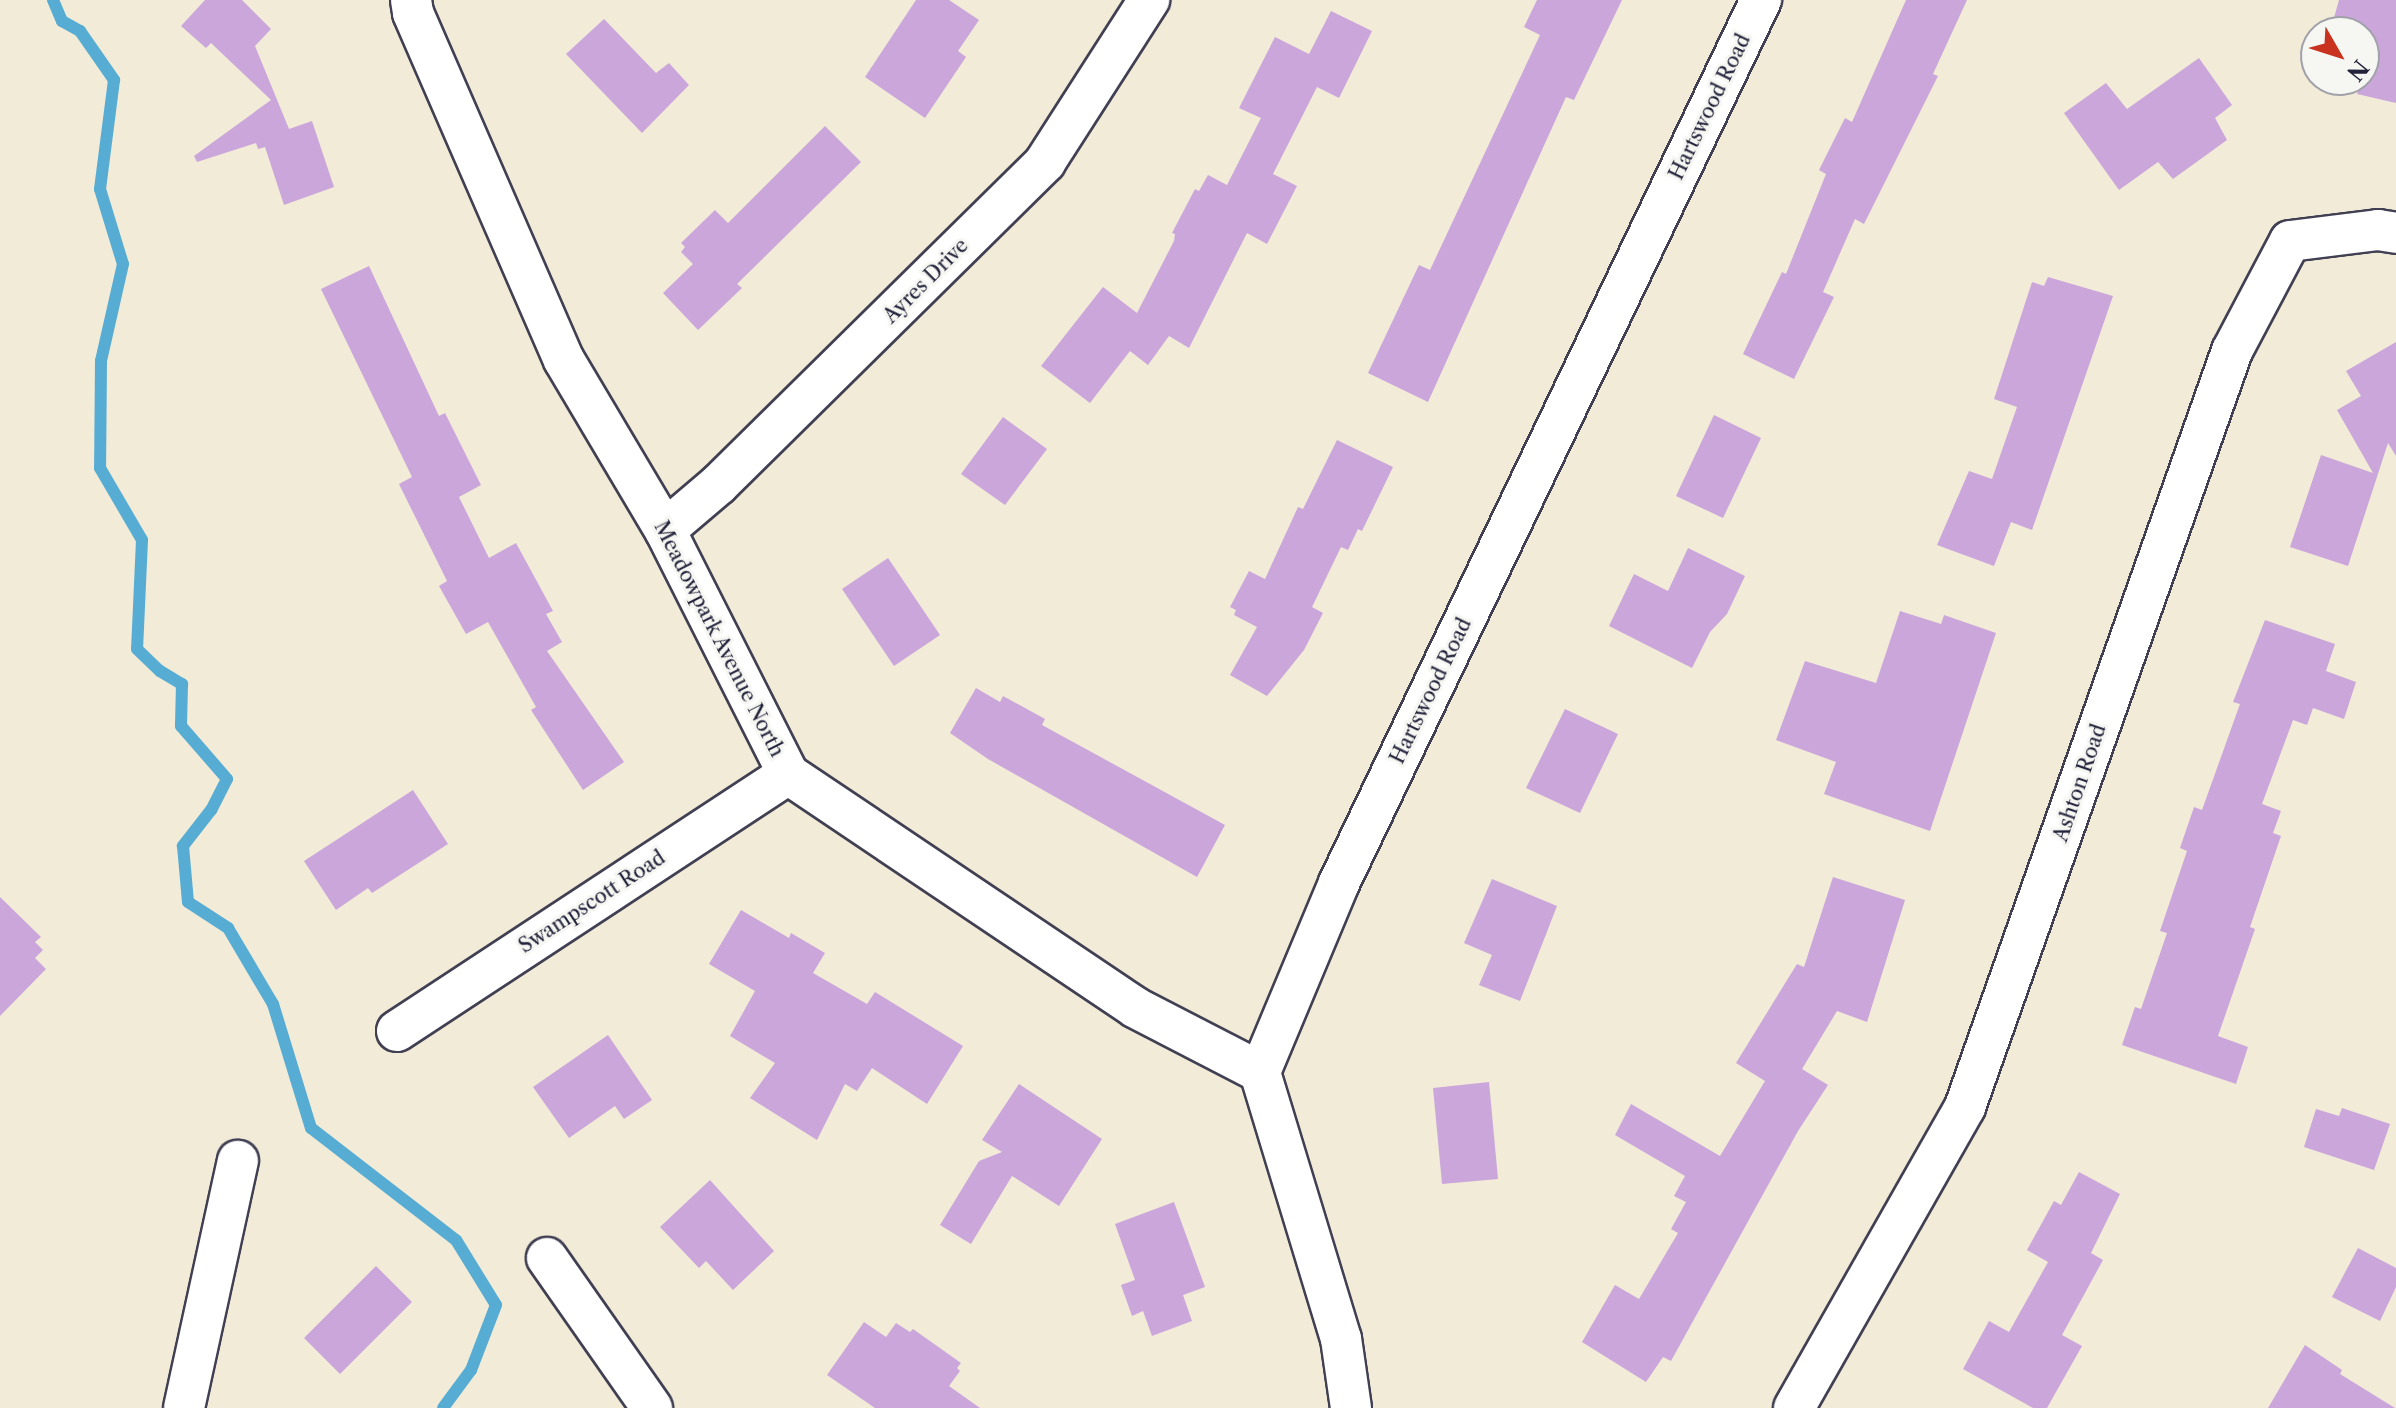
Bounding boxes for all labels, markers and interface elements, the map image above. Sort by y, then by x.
north arrow [2300,16,2380,96]
street label: Hartswood Road [1664,30,1756,184]
text: N [2341,54,2374,86]
street label: Ayres Drive [879,234,973,328]
street label: Meadowpark Avenue North [649,516,789,762]
street label: Hartswood Road [1385,614,1477,768]
street label: Ashton Road [2049,721,2111,845]
street label: Swampscott Road [514,846,670,958]

